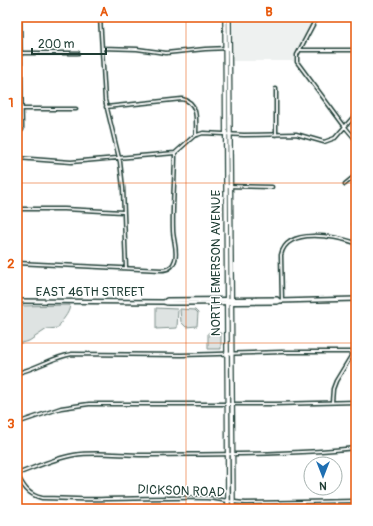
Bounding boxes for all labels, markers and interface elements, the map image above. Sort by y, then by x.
text: A [100,4,109,20]
text: B [265,4,273,20]
scale bar [32,30,106,56]
text: 200 m [38,37,75,52]
text: 1 [8,95,14,111]
street label: NORTH EMERSON AVENUE [208,190,224,336]
text: 2 [7,256,15,272]
street label: EAST 46TH STREET [35,284,145,300]
text: 3 [7,416,15,432]
north arrow [303,456,343,496]
text: N [319,479,327,492]
street label: DICKSON ROAD [137,481,225,501]

